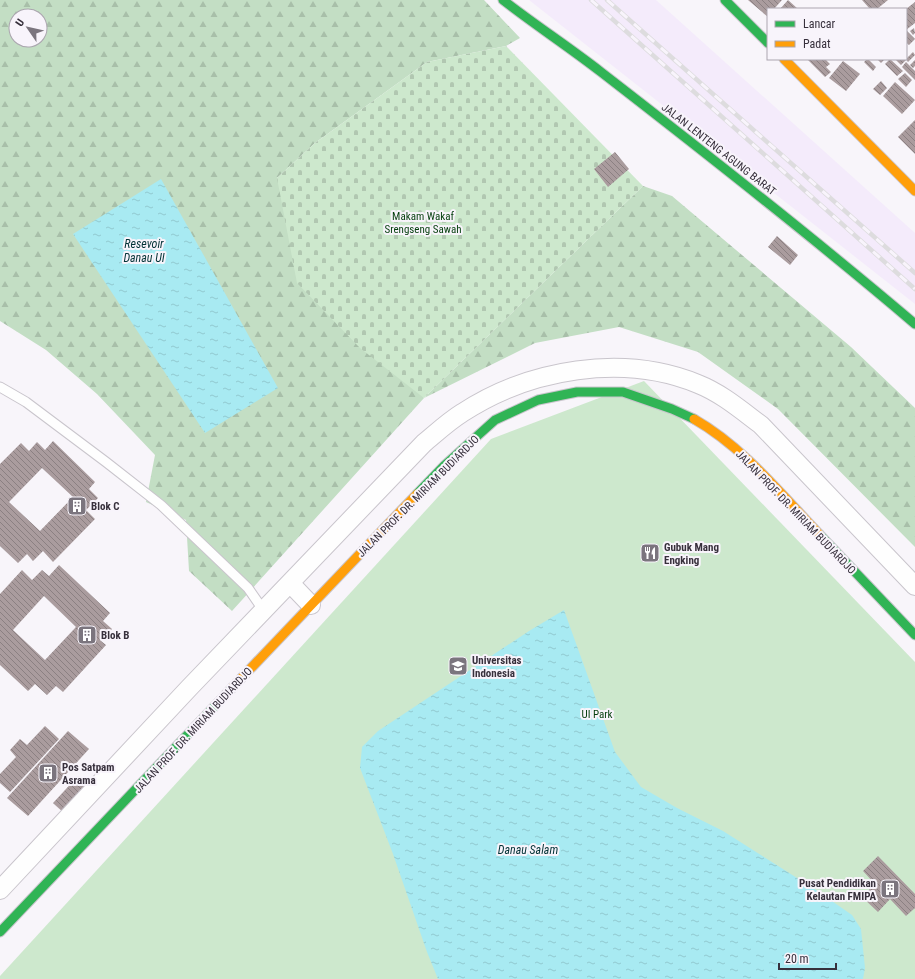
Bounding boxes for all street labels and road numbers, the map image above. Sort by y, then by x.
street label: JALAN LENTENG AGUNG BARAT [659,101,779,198]
street label: JALAN PROF. DR. MIRIAM BUDIARDJO [355,433,482,560]
street label: JALAN PROF. DR. MIRIAM BUDIARDJO [733,448,858,577]
street label: JALAN PROF. DR. MIRIAM BUDIARDJO [132,665,255,796]

